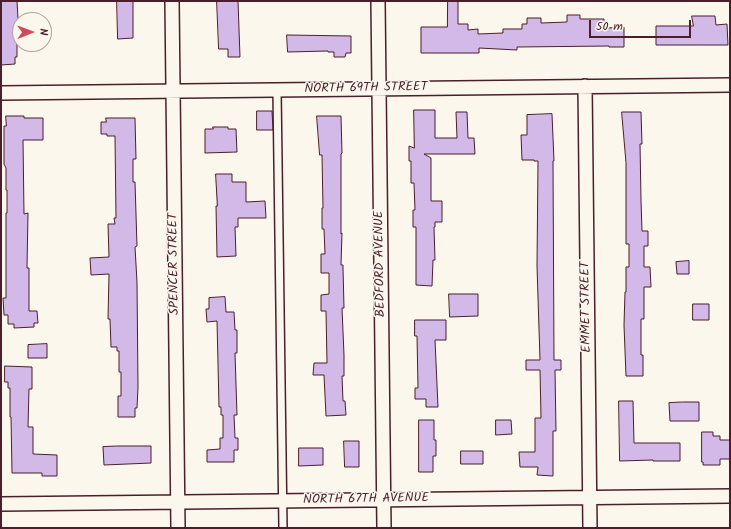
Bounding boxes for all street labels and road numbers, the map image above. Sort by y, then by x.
street label: NORTH 69TH STREET [304,80,428,98]
street label: BEDFORD AVENUE [372,210,390,318]
street label: SPENCER STREET [166,213,184,315]
street label: EMMET STREET [578,261,596,353]
street label: NORTH 67TH AVENUE [303,491,429,509]

